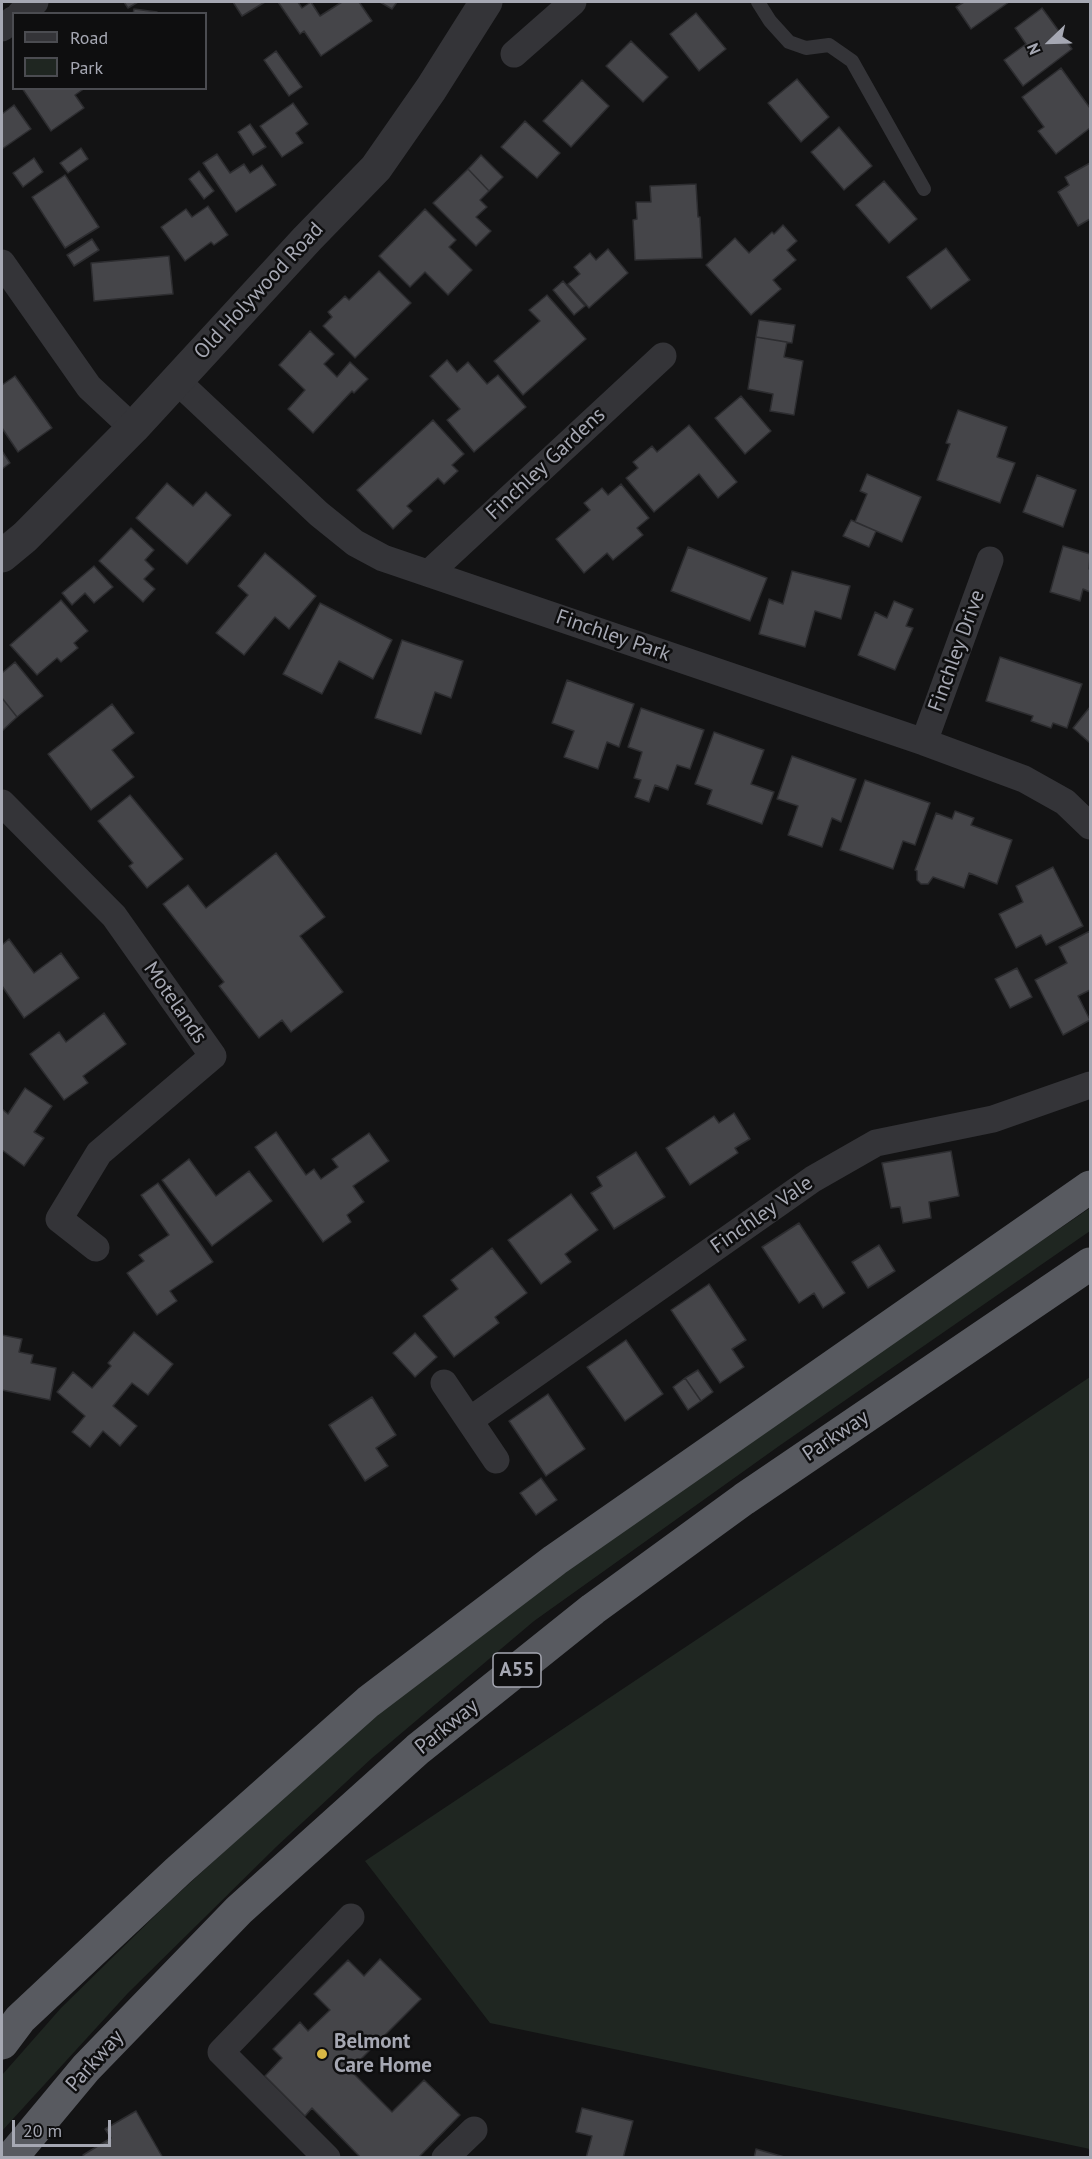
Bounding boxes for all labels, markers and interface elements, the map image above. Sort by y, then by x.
legend [12,12,207,90]
north arrow [1020,12,1080,72]
text: Road [70,26,108,49]
text: N [1022,40,1045,58]
text: Park [70,56,103,79]
street label: Old Holywood Road [189,217,329,365]
street label: Finchley Gardens [481,402,611,526]
street label: Finchley Drive [923,587,991,715]
street label: Finchley Park [553,605,673,667]
street label: Motelands [138,957,212,1049]
street label: Finchley Vale [706,1171,818,1259]
street label: Parkway [798,1405,874,1467]
road number: A55 [493,1653,541,1687]
street label: Parkway [410,1694,484,1760]
street label: Parkway [61,2025,129,2097]
place label: Belmont Care Home [334,2029,432,2079]
marker: Belmont Care Home [315,2047,329,2061]
scale bar [15,2108,114,2146]
text: 20 m [23,2119,62,2142]

